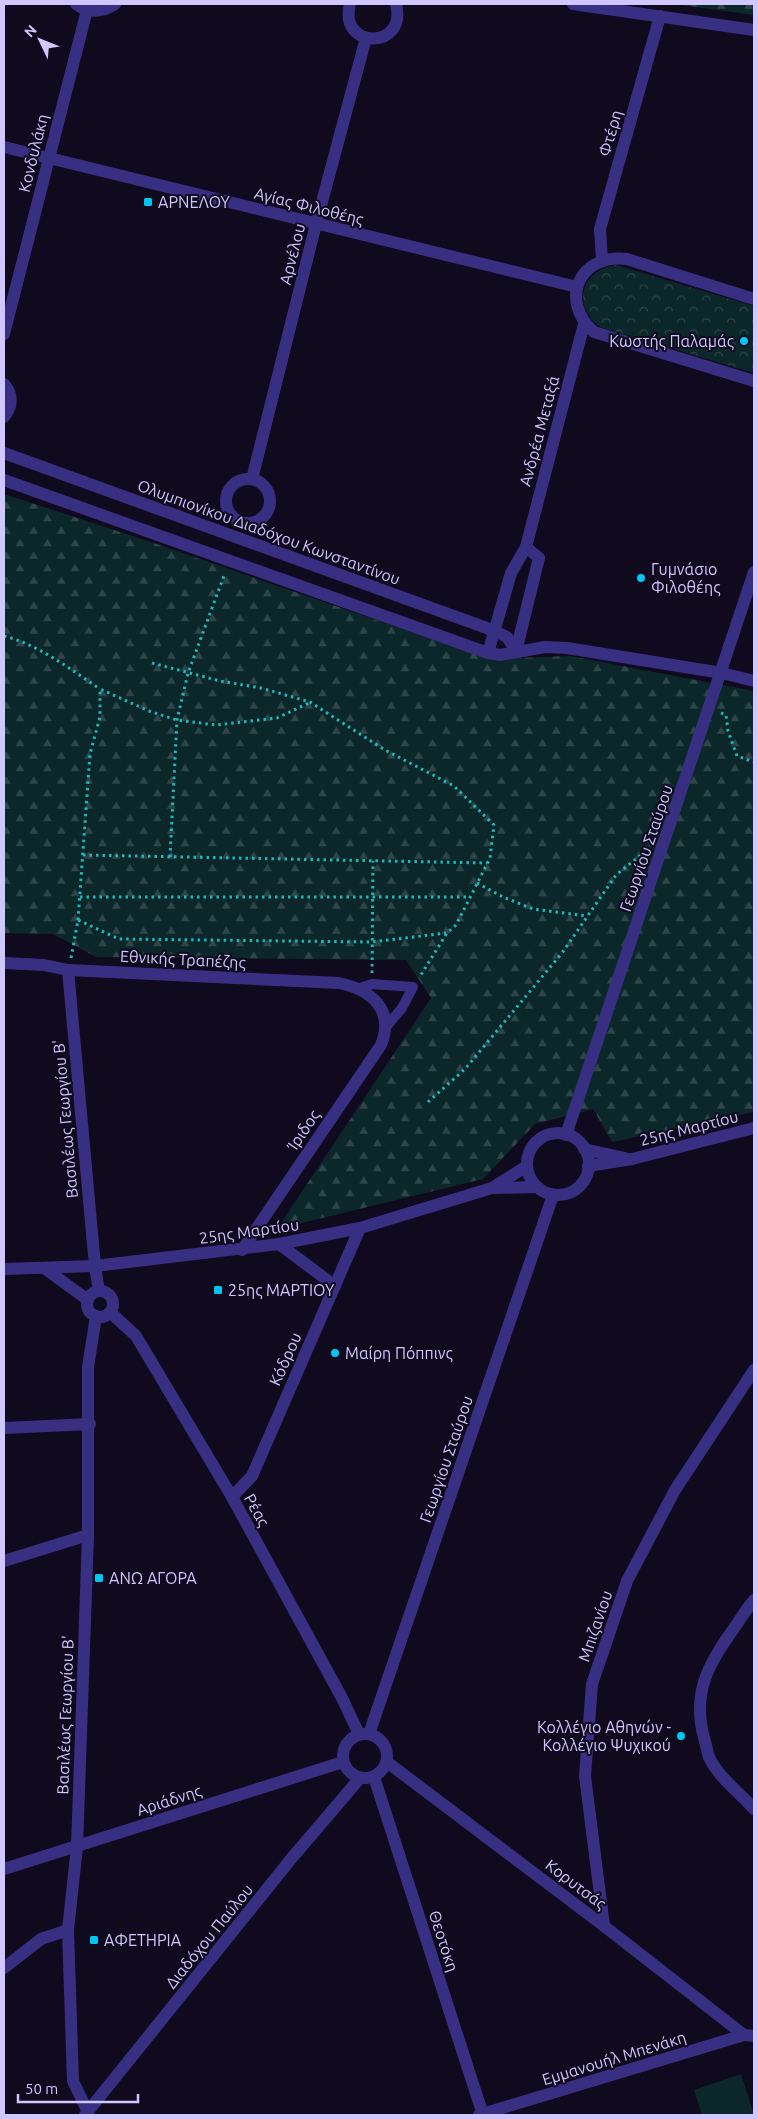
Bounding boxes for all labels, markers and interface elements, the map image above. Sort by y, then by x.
north arrow [15,15,65,65]
text: N [21,22,40,40]
street label: Φτέρη [595,108,625,158]
street label: Κονδυλάκη [15,112,51,194]
street label: Αγίας Φιλοθέης [252,184,366,229]
place label: ΑΡΝΕΛΟΥ [158,193,231,211]
marker: ΑΡΝΕΛΟΥ [142,196,154,208]
street label: Αρνέλου [276,222,308,286]
place label: Κωστής Παλαμάς [609,332,734,351]
marker: Κωστής Παλαμάς [738,335,750,347]
street label: Ανδρέα Μεταξά [516,374,563,488]
street label: Ολυμπιονίκου Διαδόχου Κωνσταντίνου [135,476,403,588]
place label: Γυμνάσιο Φιλοθέης [651,560,721,597]
marker: Γυμνάσιο Φιλοθέης [635,572,647,584]
street label: Γεωργίου Σταύρου [616,782,676,914]
street label: Εθνικής Τραπέζης [120,947,246,972]
street label: Βασιλέως Γεωργίου Β' [49,1039,82,1199]
street label: Ίριδος [282,1106,324,1155]
street label: 25ης Μαρτίου [638,1107,740,1150]
street label: 25ης Μαρτίου [198,1215,300,1248]
place label: 25ης ΜΑΡΤΙΟΥ [228,1281,335,1300]
marker: 25ης ΜΑΡΤΙΟΥ [212,1284,224,1296]
street label: Κόδρου [265,1330,305,1388]
place label: Μαίρη Πόππινς [345,1344,453,1363]
marker: Μαίρη Πόππινς [329,1347,341,1359]
street label: Γεωργίου Σταύρου [416,1393,476,1525]
street label: Ρέας [240,1491,273,1530]
place label: ΑΝΩ ΑΓΟΡΑ [109,1569,197,1587]
marker: ΑΝΩ ΑΓΟΡΑ [93,1572,105,1584]
street label: Μπιζανίου [574,1588,617,1664]
street label: Βασιλέως Γεωργίου Β' [53,1635,78,1795]
place label: Κολλέγιο Αθηνών - Κολλέγιο Ψυχικού [537,1718,671,1754]
marker: Κολλέγιο Αθηνών - Κολλέγιο Ψυχικού [675,1730,687,1742]
street label: Αριάδνης [134,1781,204,1820]
street label: Κορυτσάς [542,1855,610,1913]
street label: Διαδόχου Παύλου [162,1880,256,1992]
street label: Θεοτόκη [426,1908,462,1974]
place label: ΑΦΕΤΗΡΙΑ [104,1931,182,1949]
marker: ΑΦΕΤΗΡΙΑ [88,1934,100,1946]
street label: Εμμανουήλ Μπενάκη [540,2028,688,2088]
scale bar [18,2072,138,2104]
text: 50 m [25,2080,58,2097]

